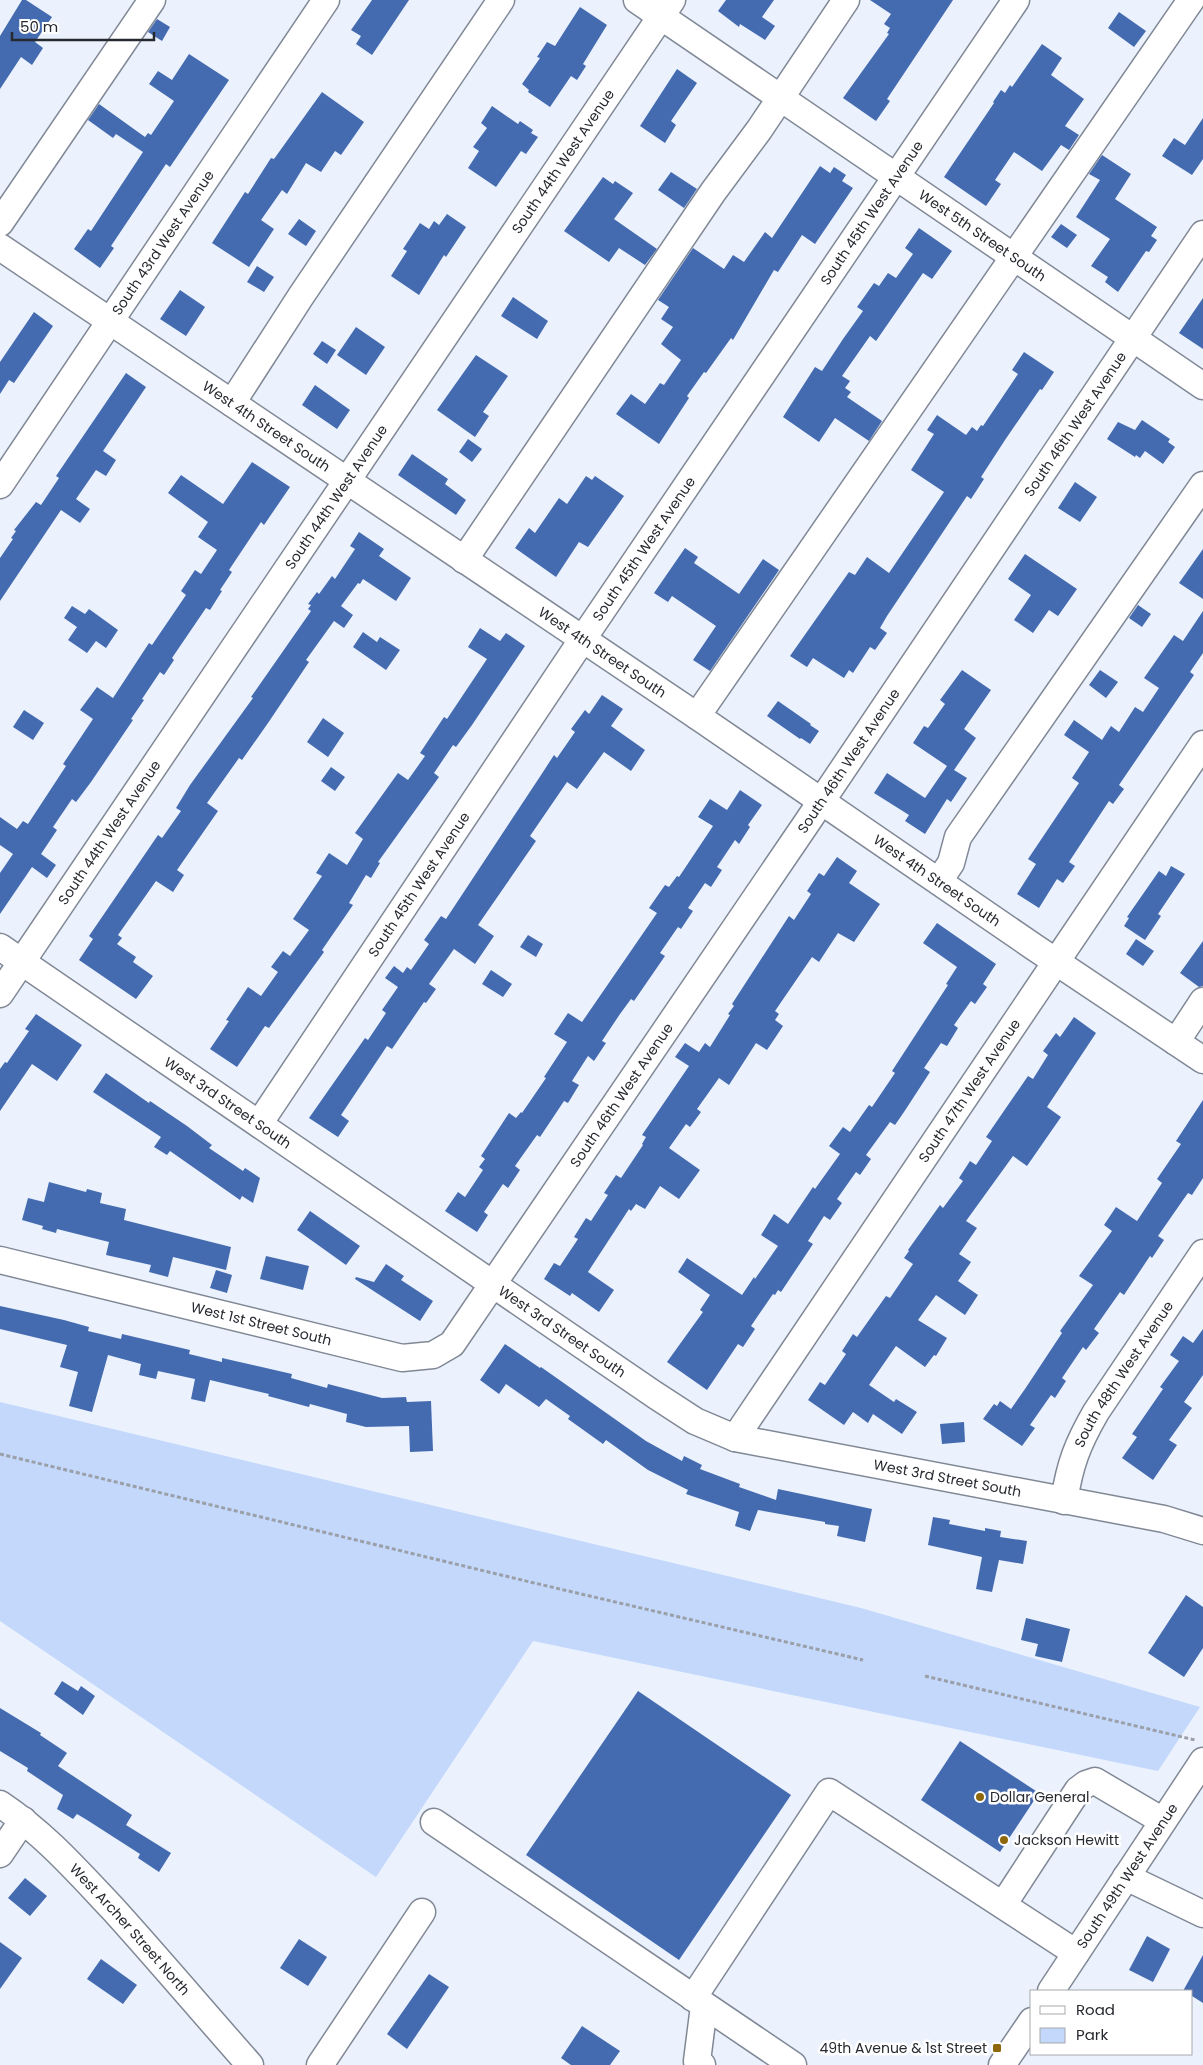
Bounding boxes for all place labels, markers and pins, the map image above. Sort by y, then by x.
place label: Dollar General [990,1787,1090,1807]
marker: Dollar General [974,1791,986,1803]
place label: Jackson Hewitt [1014,1830,1119,1850]
marker: Jackson Hewitt [998,1834,1010,1846]
place label: 49th Avenue & 1st Street [820,2038,987,2058]
marker: 49th Avenue & 1st Street [991,2042,1003,2054]

